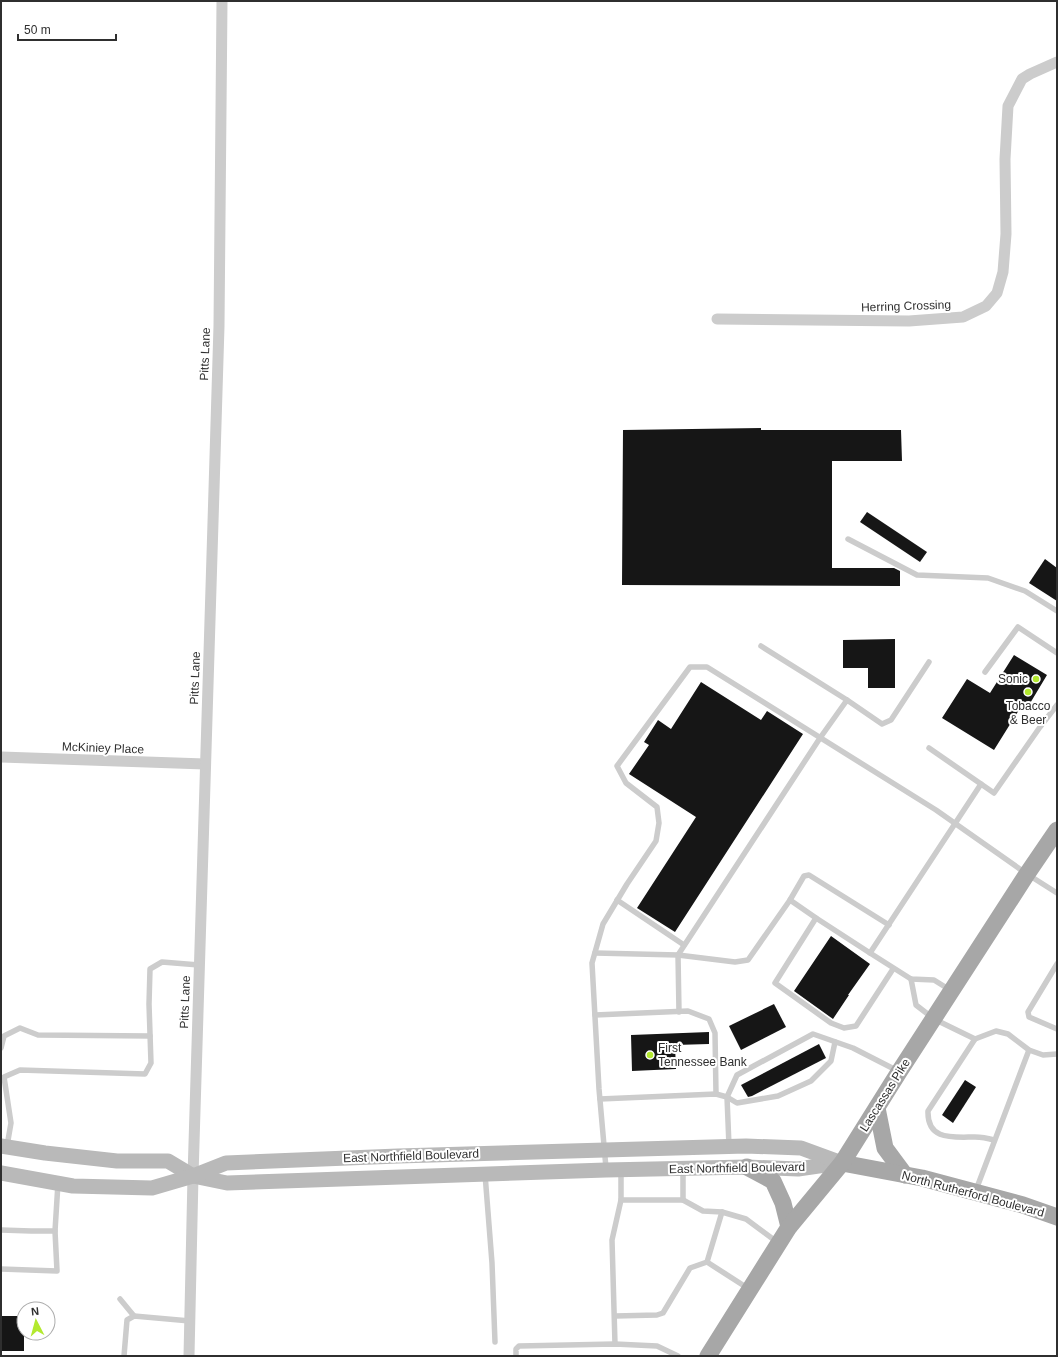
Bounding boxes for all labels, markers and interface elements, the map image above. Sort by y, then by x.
scale bar [18,16,116,42]
text: 50 m [24,23,51,37]
street label: Herring Crossing [861,297,951,315]
street label: Pitts Lane [197,327,213,381]
street label: Pitts Lane [187,651,203,705]
place label: Sonic [998,672,1028,686]
marker: Sonic [1031,674,1041,684]
marker: Tobacco & Beer [1023,687,1033,697]
place label: Tobacco & Beer [1006,699,1051,727]
street label: McKiniey Place [62,740,145,756]
street label: Pitts Lane [177,975,193,1029]
place label: First Tennessee Bank [658,1041,748,1069]
marker: First Tennessee Bank [645,1050,655,1060]
street label: Lascassas Pike [857,1056,913,1134]
street label: East Northfield Boulevard [343,1147,479,1165]
street label: East Northfield Boulevard [669,1160,805,1176]
street label: North Rutherford Boulevard [900,1168,1046,1220]
north arrow [16,1301,56,1341]
text: N [30,1305,40,1317]

